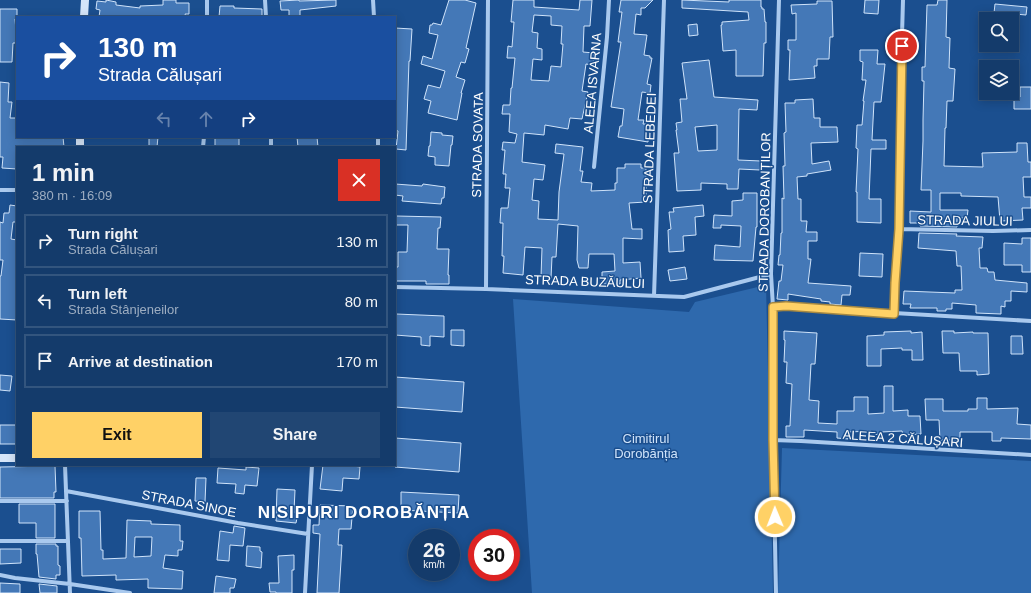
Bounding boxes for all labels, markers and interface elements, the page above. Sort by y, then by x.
map controls [979,12,1019,100]
button: search [979,12,1019,52]
pin [885,29,919,63]
icon: right [32,32,84,84]
text: 130 m [98,32,177,63]
street label: ALEEA ISVARNA [581,32,604,134]
icon: arrive [891,35,913,57]
button: layers [979,60,1019,100]
text: Strada Călușari [98,65,222,85]
street label: STRADA SOVATA [469,92,486,198]
street label: STRADA LEBEDEI [640,93,659,204]
icon: left [153,108,175,130]
icon: ahead [195,108,217,130]
icon: right [237,108,259,130]
street label: STRADA DOROBANȚILOR [756,132,773,292]
text: 1 min [32,159,95,186]
button: close [338,159,380,201]
text: 380 m · 16:09 [32,188,112,203]
street label: STRADA JIULUI [917,212,1013,229]
text: Turn right [68,225,138,242]
icon: right [34,230,56,252]
text: 130 m [336,233,378,250]
text: Strada Călușari [68,242,158,257]
street label: STRADA BUZĂULUI [525,272,645,291]
text: Turn left [68,285,127,302]
icon: left [34,290,56,312]
text: 80 m [345,293,378,310]
text: Strada Stânjeneilor [68,302,179,317]
icon: arrive [34,350,56,372]
text: Arrive at destination [68,353,213,370]
text: 170 m [336,353,378,370]
button: Exit [32,412,202,458]
button: Share [210,412,380,458]
street label: ALEEA 2 CĂLUȘARI [842,427,964,450]
park label: Cimitirul Dorobănția [614,431,679,461]
street label: STRADA SINOE [140,487,238,520]
position arrow [754,496,796,538]
district label: NISIPURI DOROBĂNȚIA [258,503,470,522]
speed limit sign: 30 [468,529,520,581]
text: 26 [423,539,445,561]
text: km/h [423,559,445,570]

